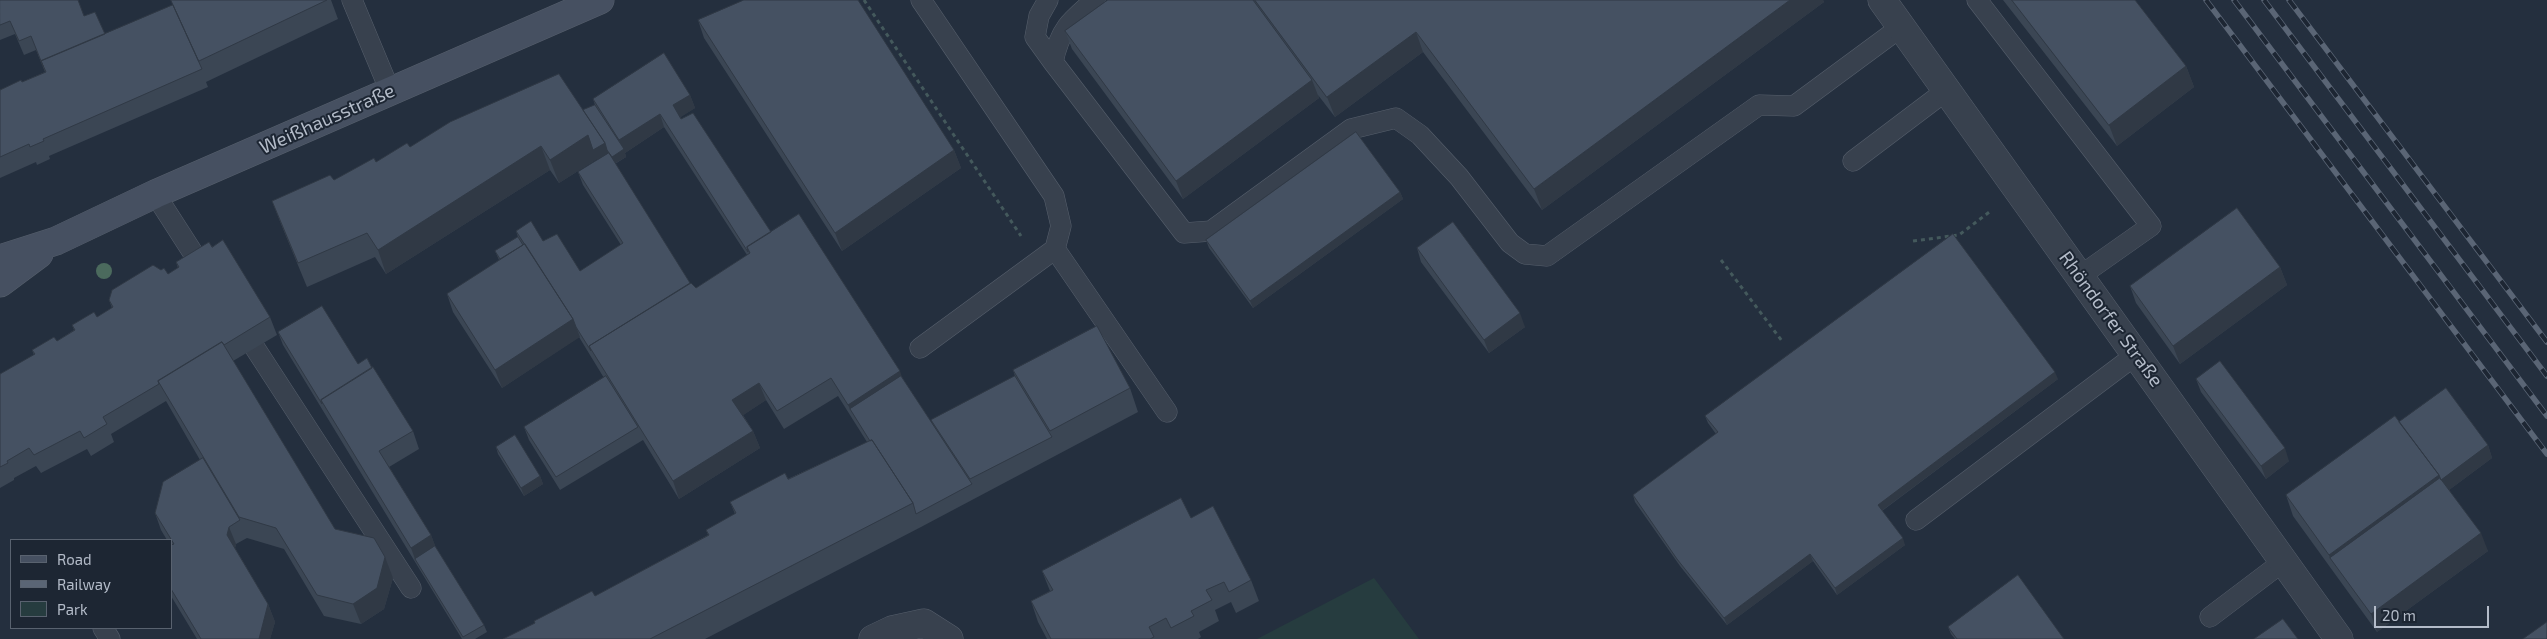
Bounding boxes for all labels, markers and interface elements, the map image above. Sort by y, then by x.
street label: Weißhausstraße [256,79,398,159]
street label: Rhöndorfer Straße [2054,247,2168,391]
legend [10,539,172,629]
text: Road [57,550,92,568]
text: Railway [57,575,111,593]
scale bar [2377,596,2492,628]
text: Park [57,600,88,618]
text: 20 m [2382,606,2416,624]

